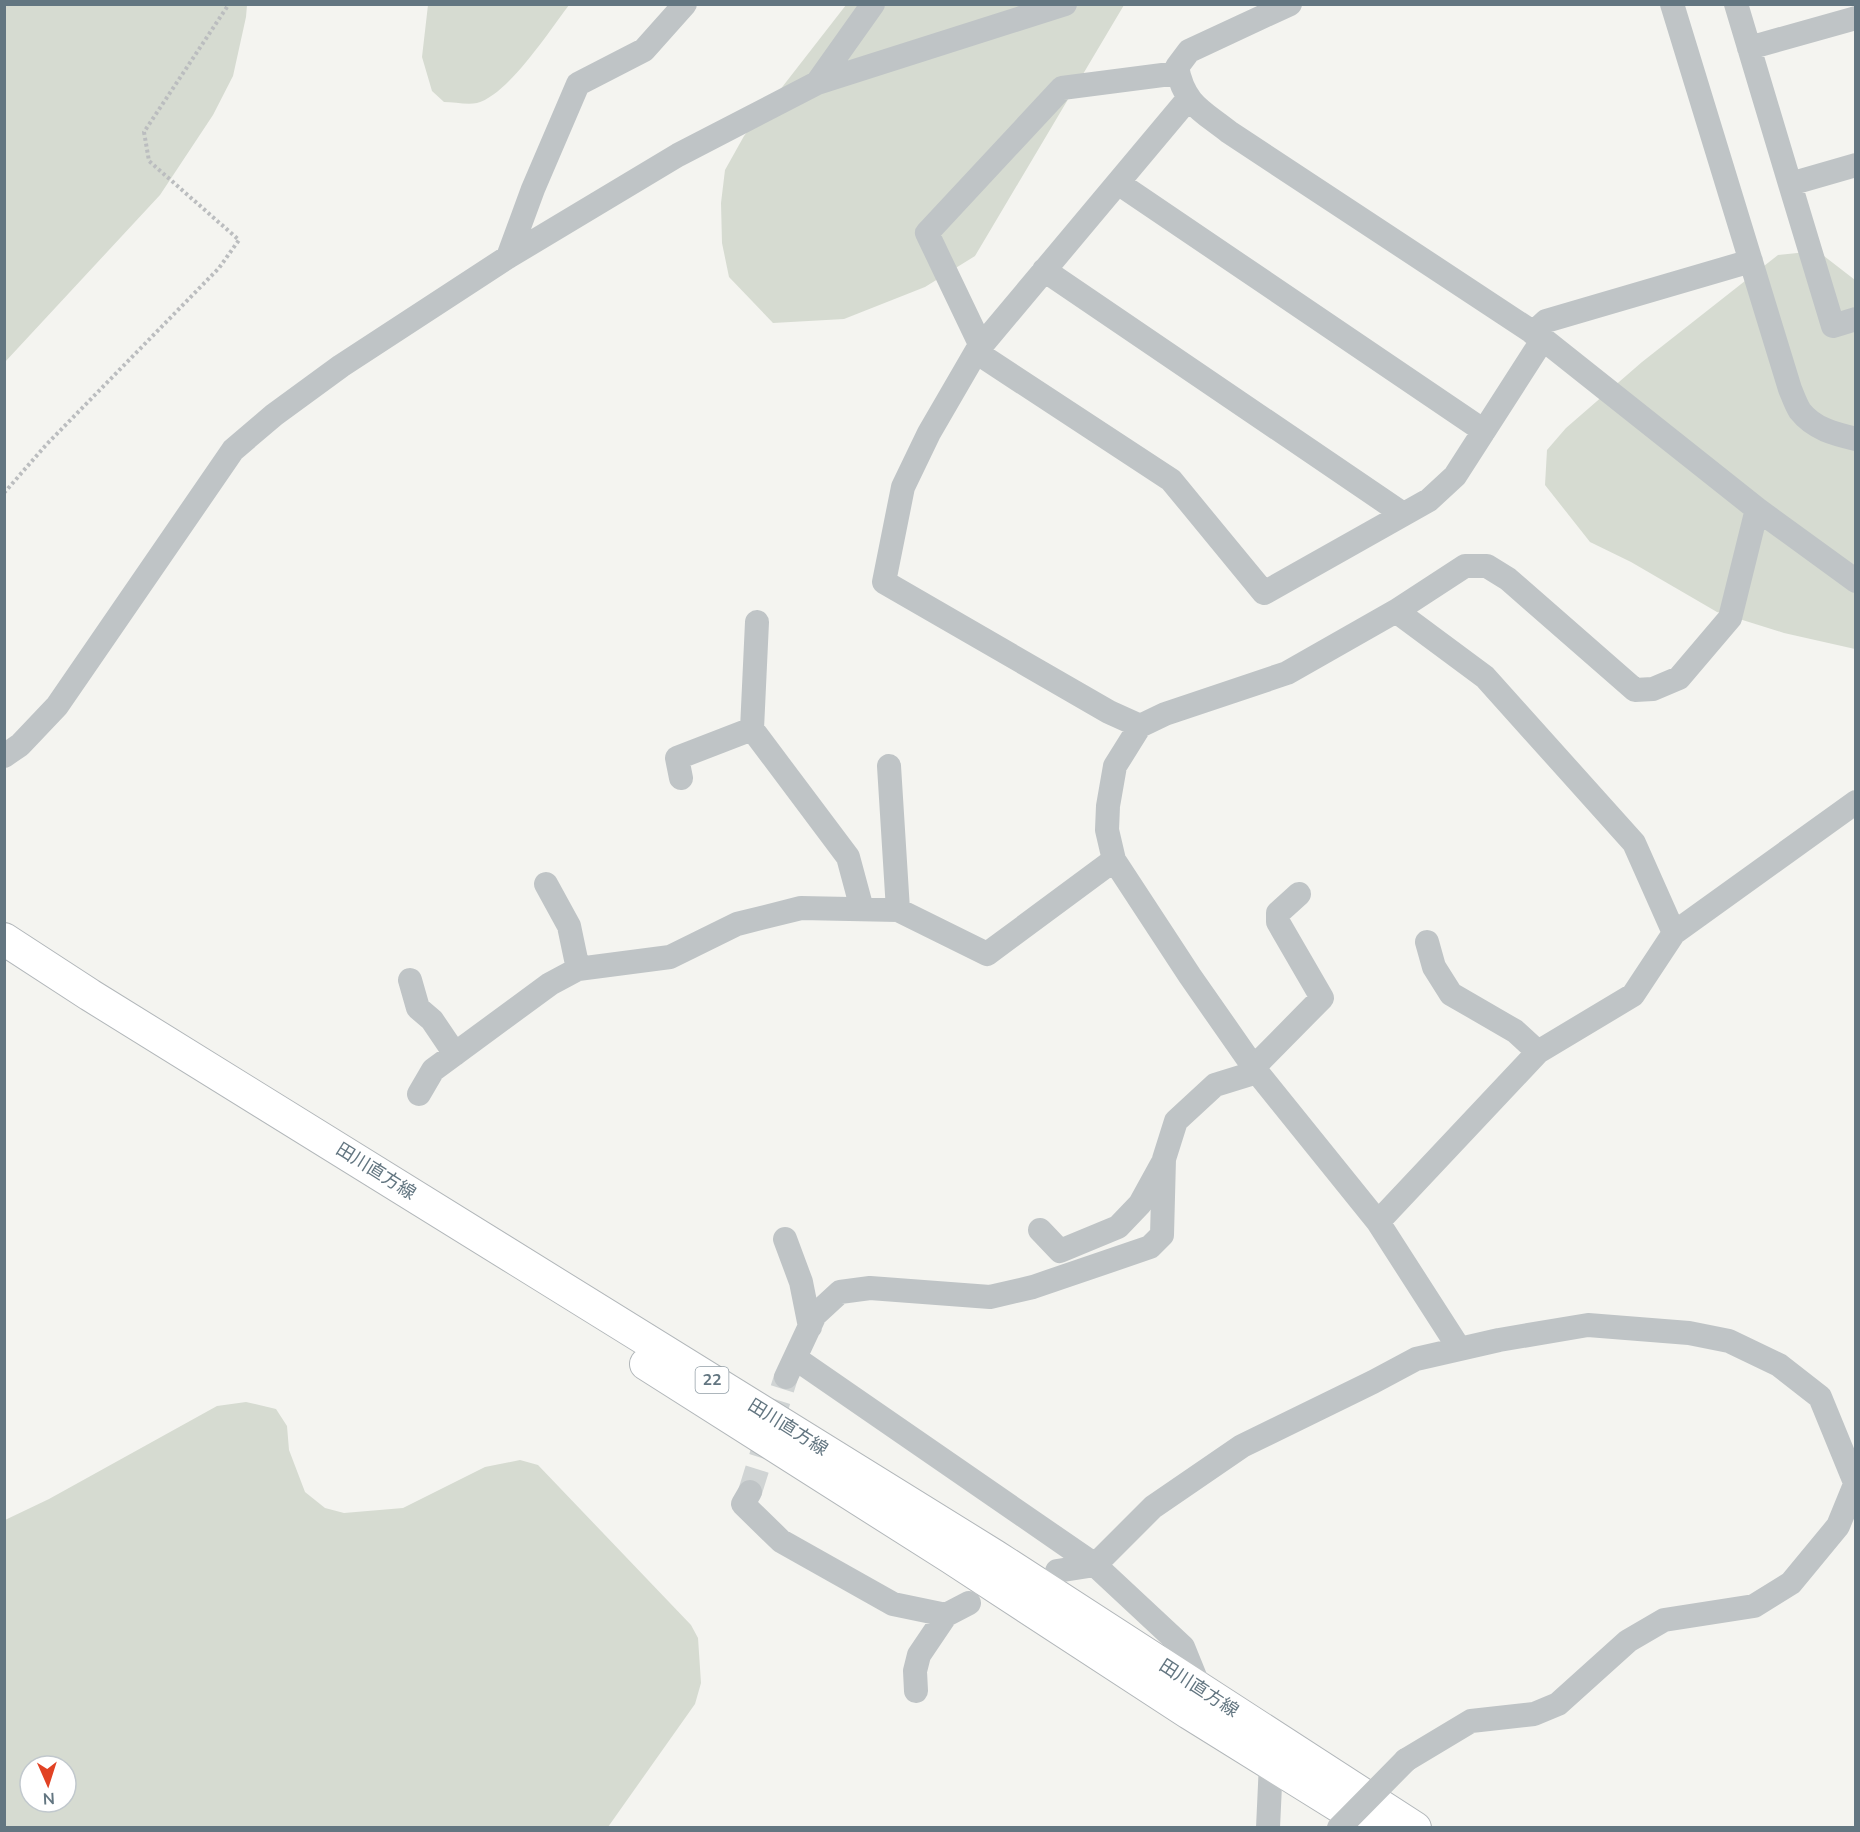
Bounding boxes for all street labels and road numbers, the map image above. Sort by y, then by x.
street label: 田川直方線 [331,1137,421,1205]
road number: 22 [696,1367,728,1393]
street label: 田川直方線 [743,1393,833,1461]
street label: 田川直方線 [1155,1653,1243,1723]

